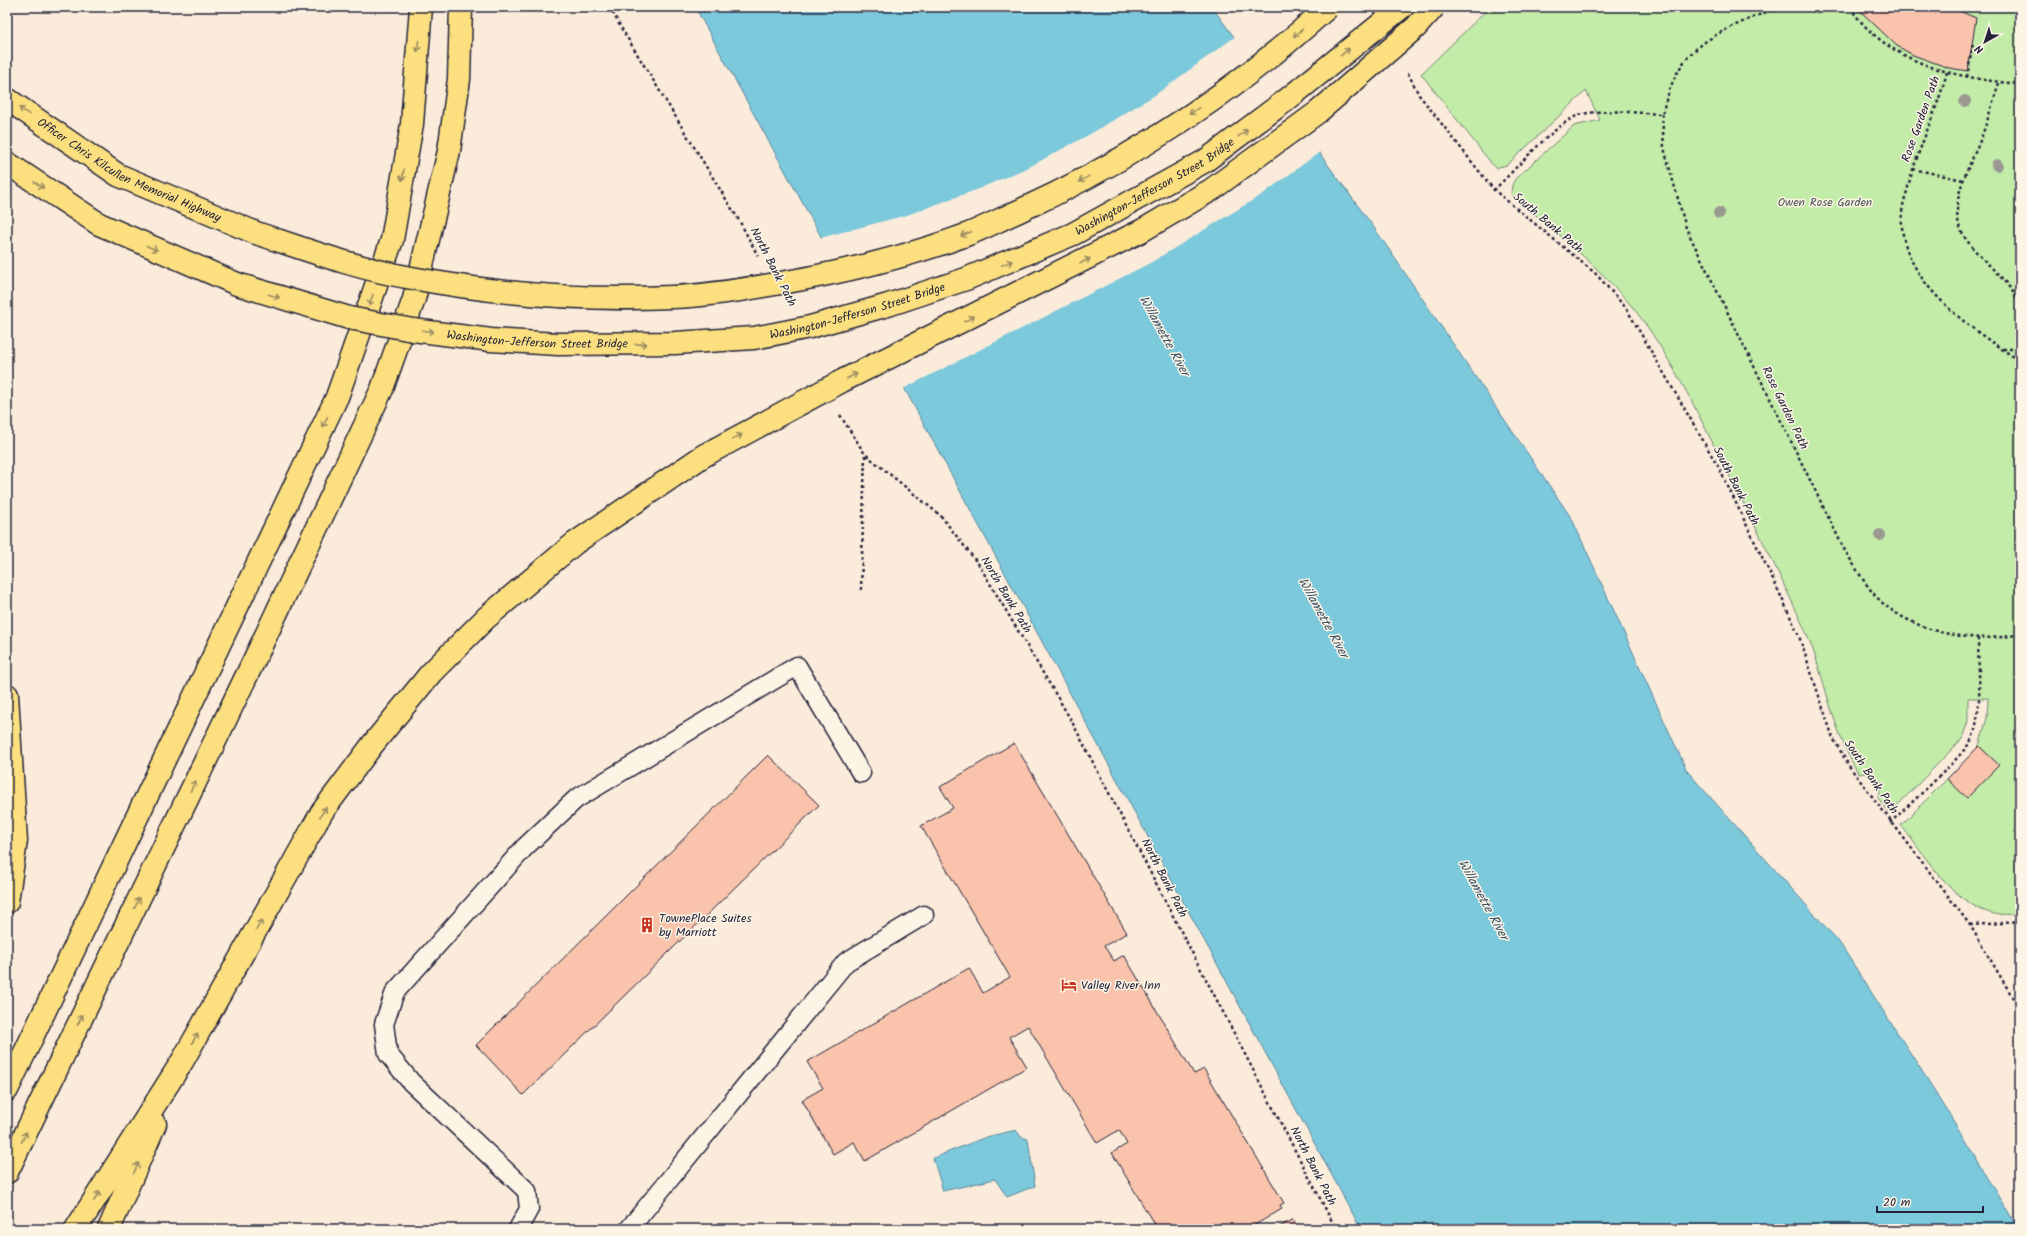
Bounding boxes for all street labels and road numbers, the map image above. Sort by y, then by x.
street label: Rose Garden Path [1897,73,1945,165]
street label: Officer Chris Kilcullen Memorial Highway [33,113,224,227]
street label: Washington-Jefferson Street Bridge [1072,132,1239,241]
street label: South Bank Path [1509,188,1587,258]
street label: North Bank Path [745,224,801,310]
street label: Washington-Jefferson Street Bridge [768,277,948,344]
street label: Washington-Jefferson Street Bridge [445,325,629,354]
street label: Rose Garden Path [1757,363,1813,453]
street label: South Bank Path [1708,443,1764,529]
street label: North Bank Path [976,553,1036,637]
street label: South Bank Path [1839,736,1903,818]
street label: North Bank Path [1136,835,1192,921]
street label: North Bank Path [1285,1123,1341,1209]

